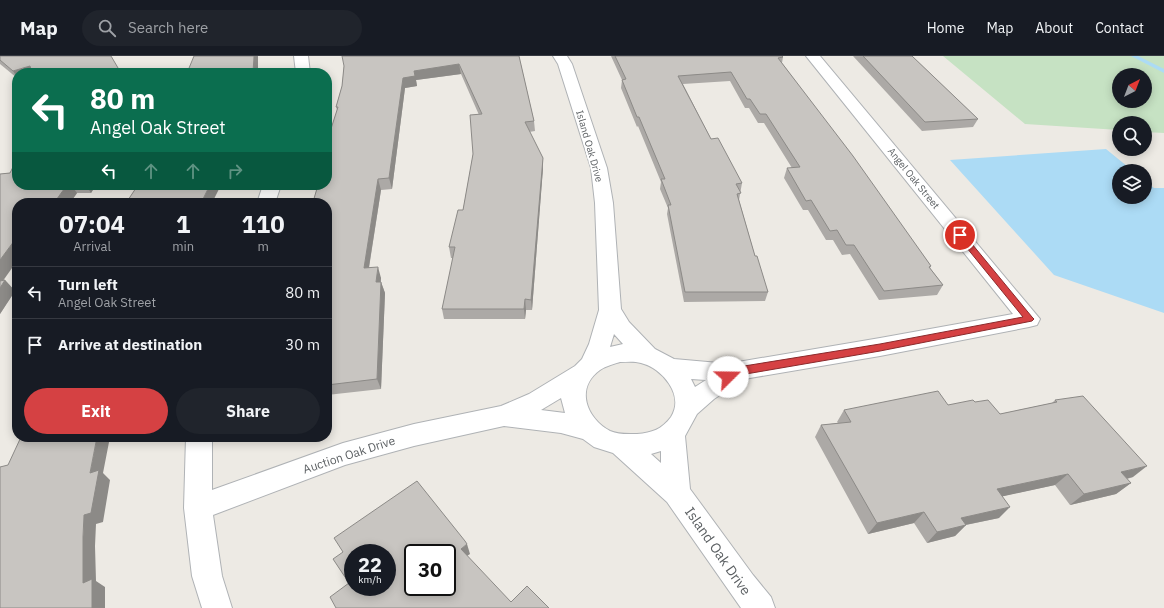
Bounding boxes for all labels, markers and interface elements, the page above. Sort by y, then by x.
search box [82,10,362,46]
text: Map [20,16,58,40]
icon: search [96,17,118,39]
text: Search here [128,18,208,37]
text: Home [927,19,964,37]
text: Map [986,19,1013,37]
text: About [1035,19,1073,37]
text: Contact [1095,19,1144,37]
north arrow [1112,68,1152,108]
map controls [1112,68,1152,204]
text: 80 m [90,80,155,117]
icon: left [24,84,76,136]
street label: Island Oak Drive [573,109,606,184]
text: Angel Oak Street [90,116,226,139]
button: search [1112,116,1152,156]
street label: Angel Oak Street [885,145,943,212]
icon: left [98,160,120,182]
icon: ahead [140,160,162,182]
icon: ahead [182,160,204,182]
icon: right [224,160,246,182]
button: layers [1112,164,1152,204]
text: 07:04 [59,208,125,240]
text: 1 [176,208,190,240]
text: 110 [241,208,285,240]
pin [943,218,977,252]
icon: arrive [949,224,971,246]
text: Arrival [73,238,111,255]
text: min [172,238,194,255]
text: m [257,238,269,255]
text: Turn left [58,275,118,294]
icon: left [24,282,46,304]
text: 80 m [285,283,320,302]
text: Angel Oak Street [58,294,156,311]
icon: arrive [24,334,46,356]
text: Arrive at destination [58,335,202,354]
text: 30 m [285,335,320,354]
position arrow [707,356,749,398]
button: Exit [24,388,168,434]
button: Share [176,388,320,434]
street label: Auction Oak Drive [301,432,397,476]
street label: Island Oak Drive [681,503,755,599]
speed limit sign: 30 [404,544,456,596]
text: 22 [358,551,382,578]
text: km/h [358,573,382,586]

